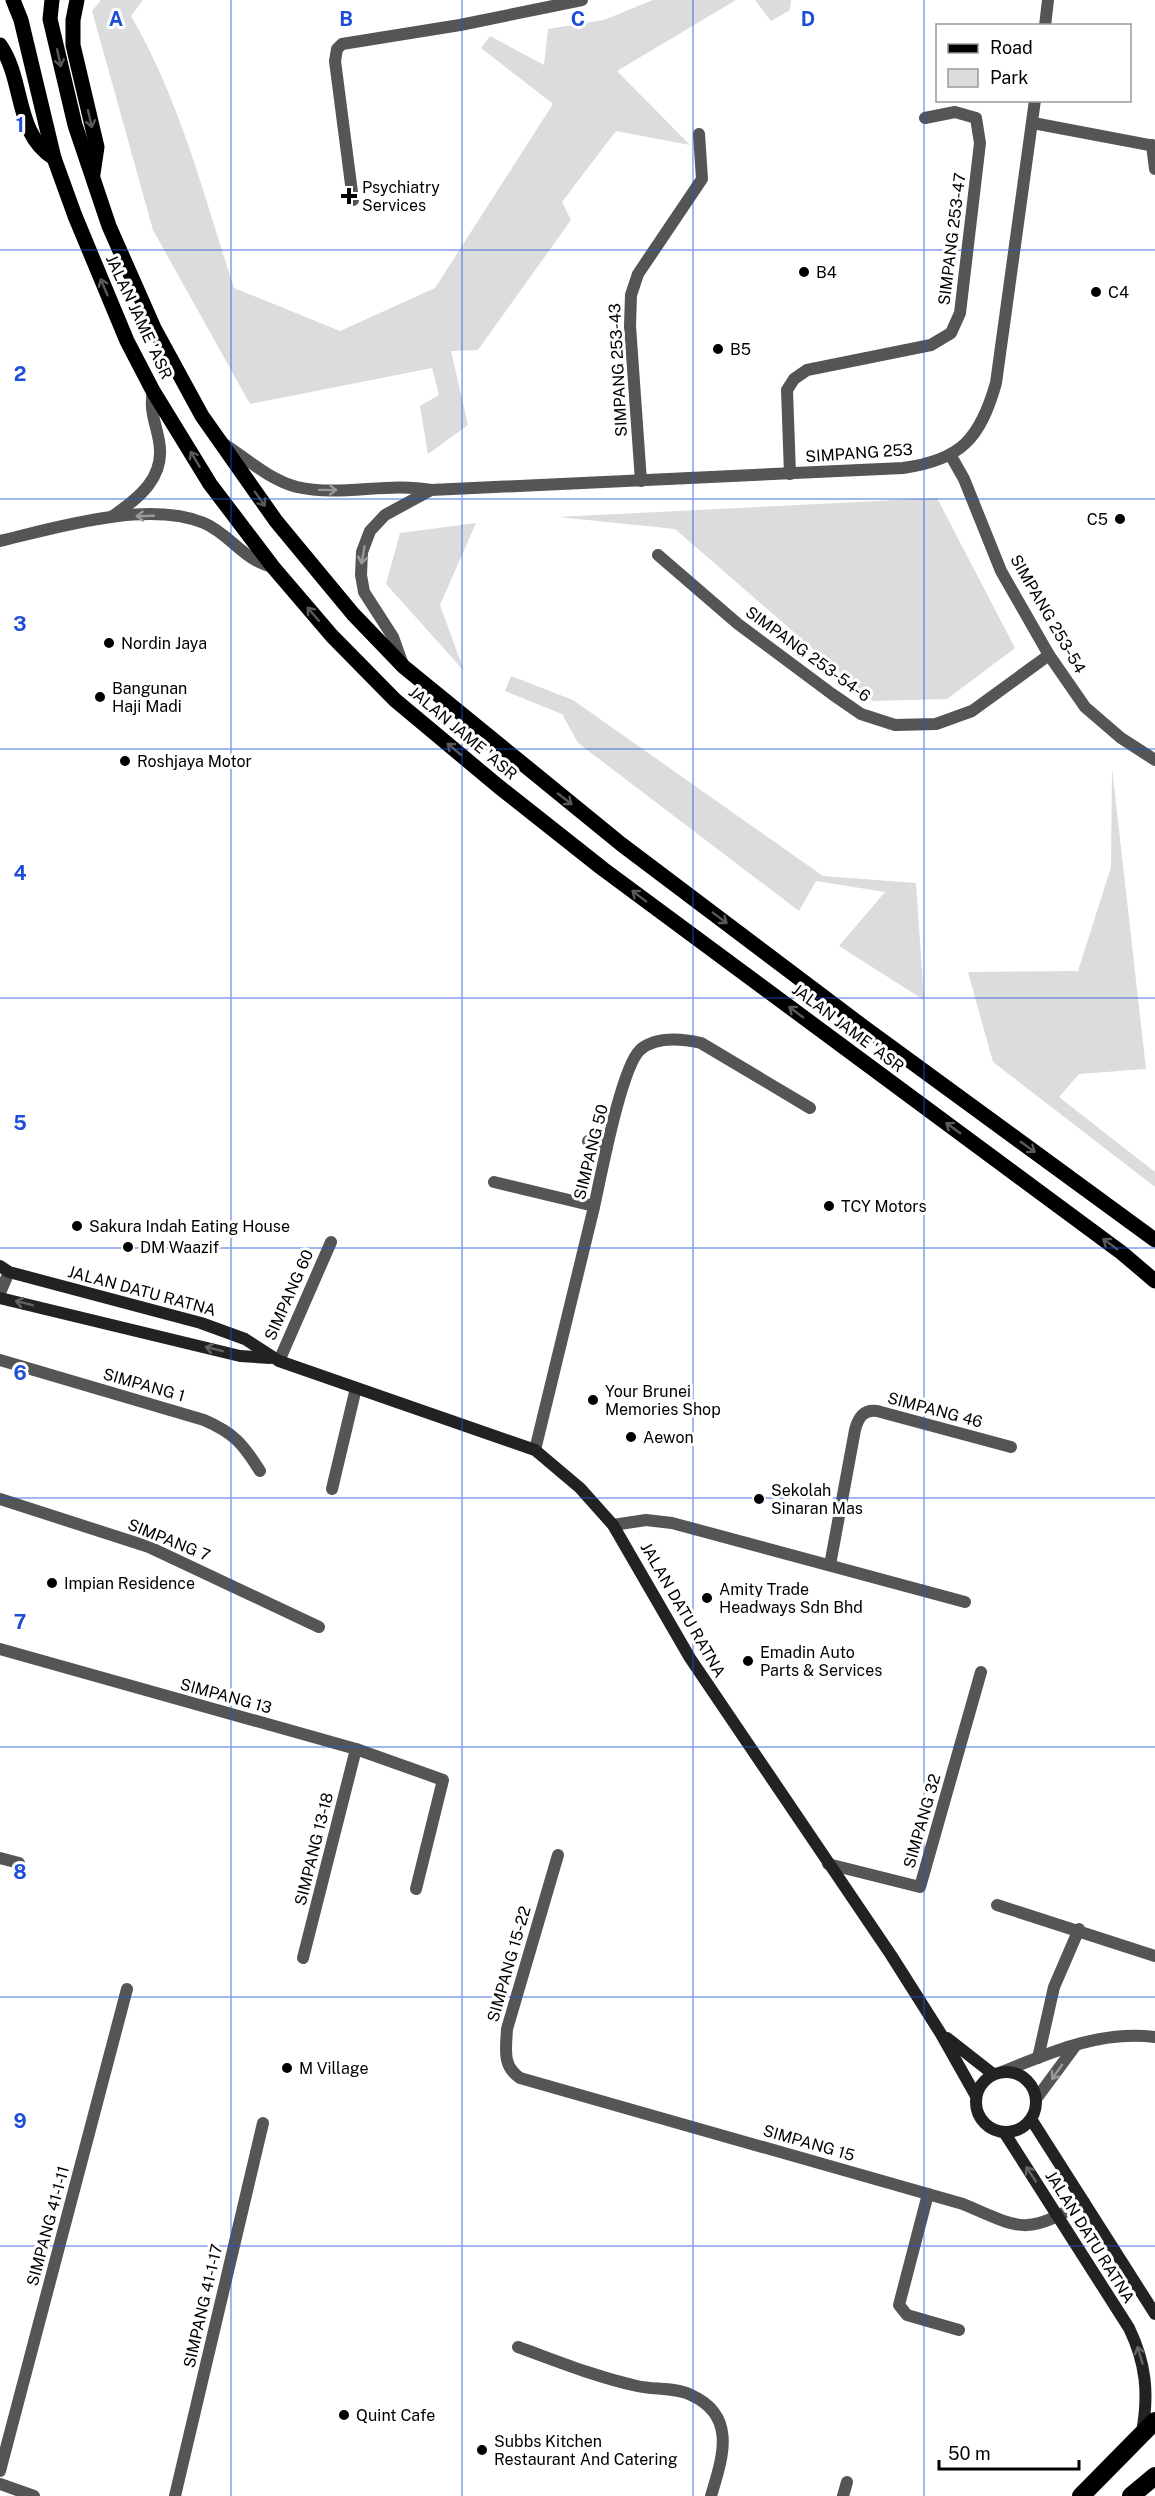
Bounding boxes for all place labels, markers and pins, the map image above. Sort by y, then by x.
place label: Psychiatry Services [362,178,440,215]
marker: Psychiatry Services [340,187,358,205]
place label: B4 [816,263,837,282]
marker: B4 [797,265,811,279]
place label: C4 [1108,283,1129,302]
marker: C4 [1089,285,1103,299]
place label: B5 [730,340,751,359]
marker: B5 [711,342,725,356]
place label: C5 [1087,510,1108,529]
marker: C5 [1113,512,1127,526]
place label: Nordin Jaya [121,634,207,653]
marker: Nordin Jaya [102,636,116,650]
place label: Bangunan Haji Madi [112,679,187,716]
marker: Bangunan Haji Madi [93,690,107,704]
place label: Roshjaya Motor [137,752,252,771]
marker: Roshjaya Motor [118,754,132,768]
place label: TCY Motors [841,1197,927,1216]
marker: TCY Motors [822,1199,836,1213]
place label: Sakura Indah Eating House [89,1217,290,1236]
marker: Sakura Indah Eating House [70,1219,84,1233]
place label: DM Waazif [140,1238,219,1257]
marker: DM Waazif [121,1240,135,1254]
place label: Your Brunei Memories Shop [605,1382,721,1419]
marker: Your Brunei Memories Shop [586,1393,600,1407]
place label: Aewon [643,1428,694,1447]
marker: Aewon [624,1430,638,1444]
place label: Sekolah Sinaran Mas [771,1481,863,1518]
marker: Sekolah Sinaran Mas [752,1492,766,1506]
place label: Impian Residence [64,1574,195,1593]
marker: Impian Residence [45,1576,59,1590]
place label: Amity Trade Headways Sdn Bhd [719,1580,863,1617]
marker: Amity Trade Headways Sdn Bhd [700,1591,714,1605]
place label: Emadin Auto Parts & Services [760,1643,882,1680]
marker: Emadin Auto Parts & Services [741,1654,755,1668]
place label: M Village [299,2059,369,2078]
marker: M Village [280,2061,294,2075]
place label: Quint Cafe [356,2406,435,2425]
marker: Quint Cafe [337,2408,351,2422]
place label: Subbs Kitchen Restaurant And Catering [494,2432,678,2469]
marker: Subbs Kitchen Restaurant And Catering [475,2443,489,2457]

